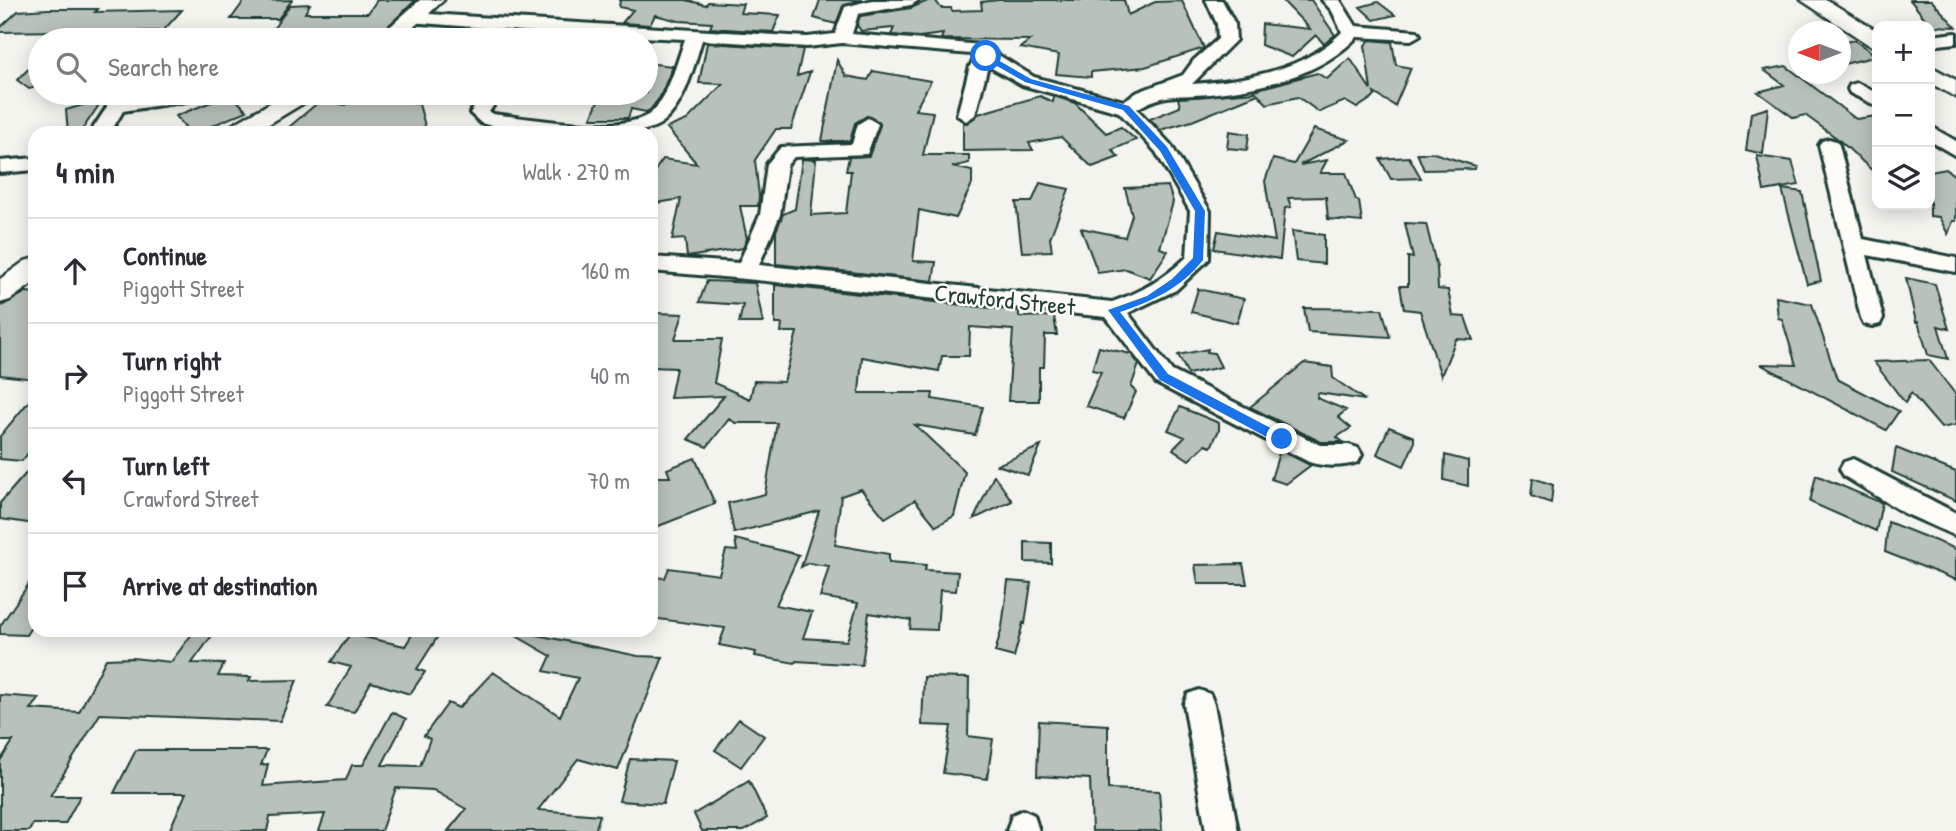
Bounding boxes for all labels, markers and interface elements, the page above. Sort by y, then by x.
north arrow [1788,21,1851,84]
map controls [1872,21,1935,210]
button: + [1872,21,1935,84]
search box [28,28,658,105]
route start [970,40,1001,71]
icon: search [52,48,90,86]
text: Search here [108,49,219,84]
button: − [1872,84,1935,147]
button: layers [1872,147,1935,210]
text: 4 min [56,152,115,192]
text: Walk · 270 m [523,156,630,187]
text: Continue [123,238,207,273]
icon: ahead [56,252,94,290]
text: 160 m [581,255,630,286]
text: Piggott Street [123,273,244,304]
street label: Crawford Street [933,276,1078,322]
text: Turn right [123,343,221,378]
icon: right [56,357,94,395]
text: 40 m [590,360,630,391]
text: Piggott Street [123,378,244,409]
route end [1266,423,1297,454]
text: Turn left [123,448,209,483]
icon: left [56,462,94,500]
text: 70 m [587,465,630,496]
text: Crawford Street [123,483,258,514]
icon: arrive [56,567,94,605]
text: Arrive at destination [123,568,318,603]

